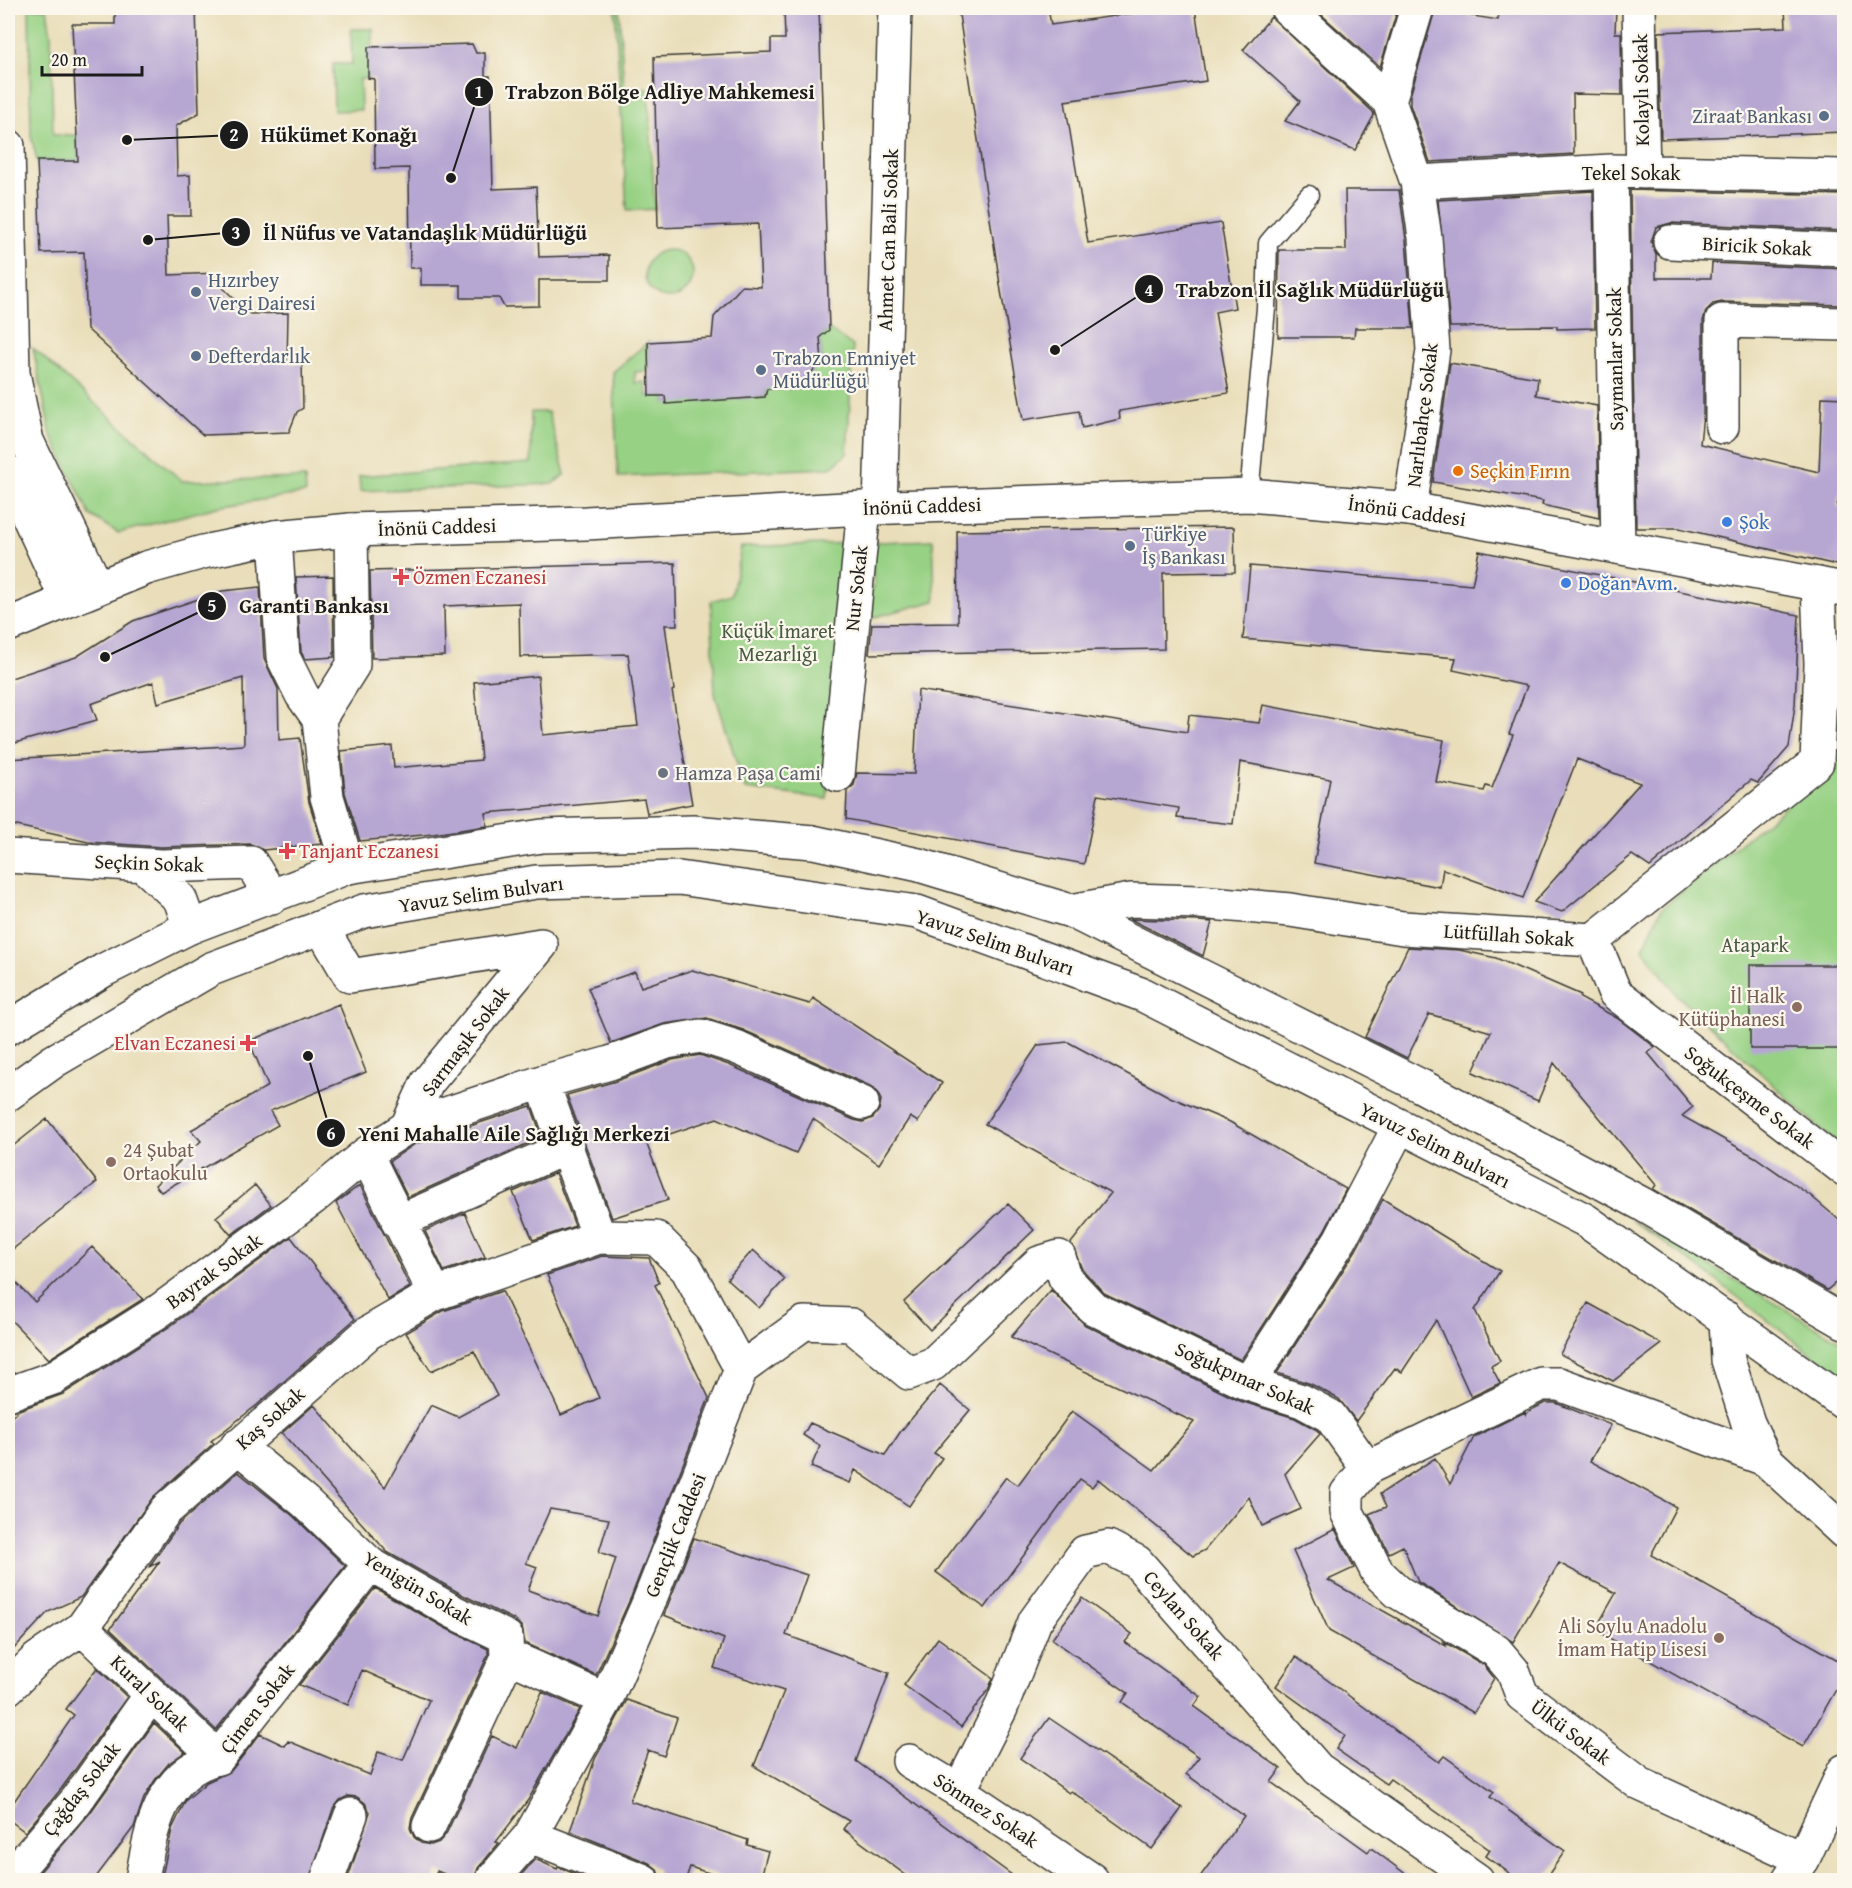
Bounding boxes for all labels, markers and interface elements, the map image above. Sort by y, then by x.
street label: Kolaylı Sokak [1625,33,1656,146]
scale bar [42,39,142,77]
text: 20 m [51,46,87,73]
callout: Trabzon Bölge Adliye Mahkemesi [464,72,827,111]
text: Trabzon Bölge Adliye Mahkemesi [505,76,815,107]
text: 1 [474,78,484,105]
place label: Ziraat Bankası [1692,101,1812,130]
marker: Ziraat Bankası [1817,109,1831,123]
callout: Hükümet Konağı [219,116,429,155]
text: Hükümet Konağı [261,119,418,150]
text: 2 [229,121,239,148]
street label: Ahmet Can Bali Sokak [870,147,905,332]
street label: Tekel Sokak [1582,158,1681,187]
callout: İl Nüfus ve Vatandaşlık Müdürlüğü [221,213,599,252]
text: İl Nüfus ve Vatandaşlık Müdürlüğü [263,217,587,248]
text: 3 [231,219,241,246]
street label: Biricik Sokak [1702,228,1813,263]
place label: Hızırbey Vergi Dairesi [208,265,316,317]
callout: Trabzon İl Sağlık Müdürlüğü [1134,270,1456,309]
text: Trabzon İl Sağlık Müdürlüğü [1176,274,1444,305]
text: 4 [1144,276,1154,303]
marker: Hızırbey Vergi Dairesi [189,285,203,299]
street label: Saymanlar Sokak [1599,286,1630,431]
street label: Narlıbahçe Sokak [1398,340,1445,489]
place label: Defterdarlık [208,341,311,370]
place label: Trabzon Emniyet Müdürlüğü [773,343,916,395]
marker: Defterdarlık [189,349,203,363]
marker: Trabzon Emniyet Müdürlüğü [754,363,768,377]
place label: Seçkin Fırın [1470,456,1570,485]
marker: Seçkin Fırın [1451,464,1465,478]
street label: İnönü Caddesi [1346,488,1468,533]
street label: İnönü Caddesi [862,489,982,522]
place label: Şok [1739,507,1770,536]
street label: İnönü Caddesi [377,510,497,543]
marker: Şok [1720,515,1734,529]
place label: Türkiye İş Bankası [1142,519,1226,571]
marker: Türkiye İş Bankası [1123,539,1137,553]
street label: Nur Sokak [837,543,875,632]
place label: Özmen Eczanesi [413,562,547,591]
place label: Doğan Avm. [1578,568,1678,597]
marker: Özmen Eczanesi [394,570,408,584]
marker: Doğan Avm. [1559,576,1573,590]
callout: Garanti Bankası [197,586,401,625]
text: Garanti Bankası [239,590,389,621]
text: 5 [207,592,217,619]
park label: Küçük İmaret Mezarlığı [721,616,835,668]
place label: Hamza Paşa Cami [675,758,821,787]
marker: Hamza Paşa Cami [656,766,670,780]
place label: Tanjant Eczanesi [299,836,439,865]
marker: Tanjant Eczanesi [280,844,294,858]
street label: Seçkin Sokak [94,846,205,879]
street label: Yavuz Selim Bulvarı [397,868,565,919]
street label: Yavuz Selim Bulvarı [912,901,1079,982]
street label: Lütfüllah Sokak [1443,915,1576,954]
park label: Atapark [1721,930,1789,959]
street label: Sarmaşık Sokak [414,979,516,1102]
place label: İl Halk Kütüphanesi [1679,981,1786,1033]
marker: İl Halk Kütüphanesi [1790,1000,1804,1014]
place label: Elvan Eczanesi [114,1028,236,1057]
marker: Elvan Eczanesi [241,1036,255,1050]
street label: Soğukçeşme Sokak [1679,1038,1822,1156]
street label: Yavuz Selim Bulvarı [1355,1094,1516,1195]
callout: Yeni Mahalle Aile Sağlığı Merkezi [316,1114,682,1153]
text: Yeni Mahalle Aile Sağlığı Merkezi [358,1118,670,1149]
text: 6 [326,1120,336,1147]
place label: 24 Şubat Ortaokulu [123,1135,208,1187]
marker: 24 Şubat Ortaokulu [104,1155,118,1169]
street label: Bayrak Sokak [160,1225,268,1315]
street label: Soğukpınar Sokak [1171,1334,1321,1422]
street label: Kaş Sokak [229,1379,311,1456]
street label: Gençlik Caddesi [636,1468,713,1601]
street label: Yenigün Sokak [358,1543,479,1632]
street label: Ceylan Sokak [1137,1563,1232,1667]
place label: Ali Soylu Anadolu İmam Hatip Lisesi [1557,1611,1707,1663]
marker: Ali Soylu Anadolu İmam Hatip Lisesi [1712,1631,1726,1645]
street label: Kural Sokak [104,1648,197,1738]
street label: Çimen Sokak [212,1656,302,1759]
street label: Ülkü Sokak [1525,1692,1618,1772]
street label: Çağdaş Sokak [35,1735,127,1842]
street label: Sönmez Sokak [928,1765,1045,1855]

